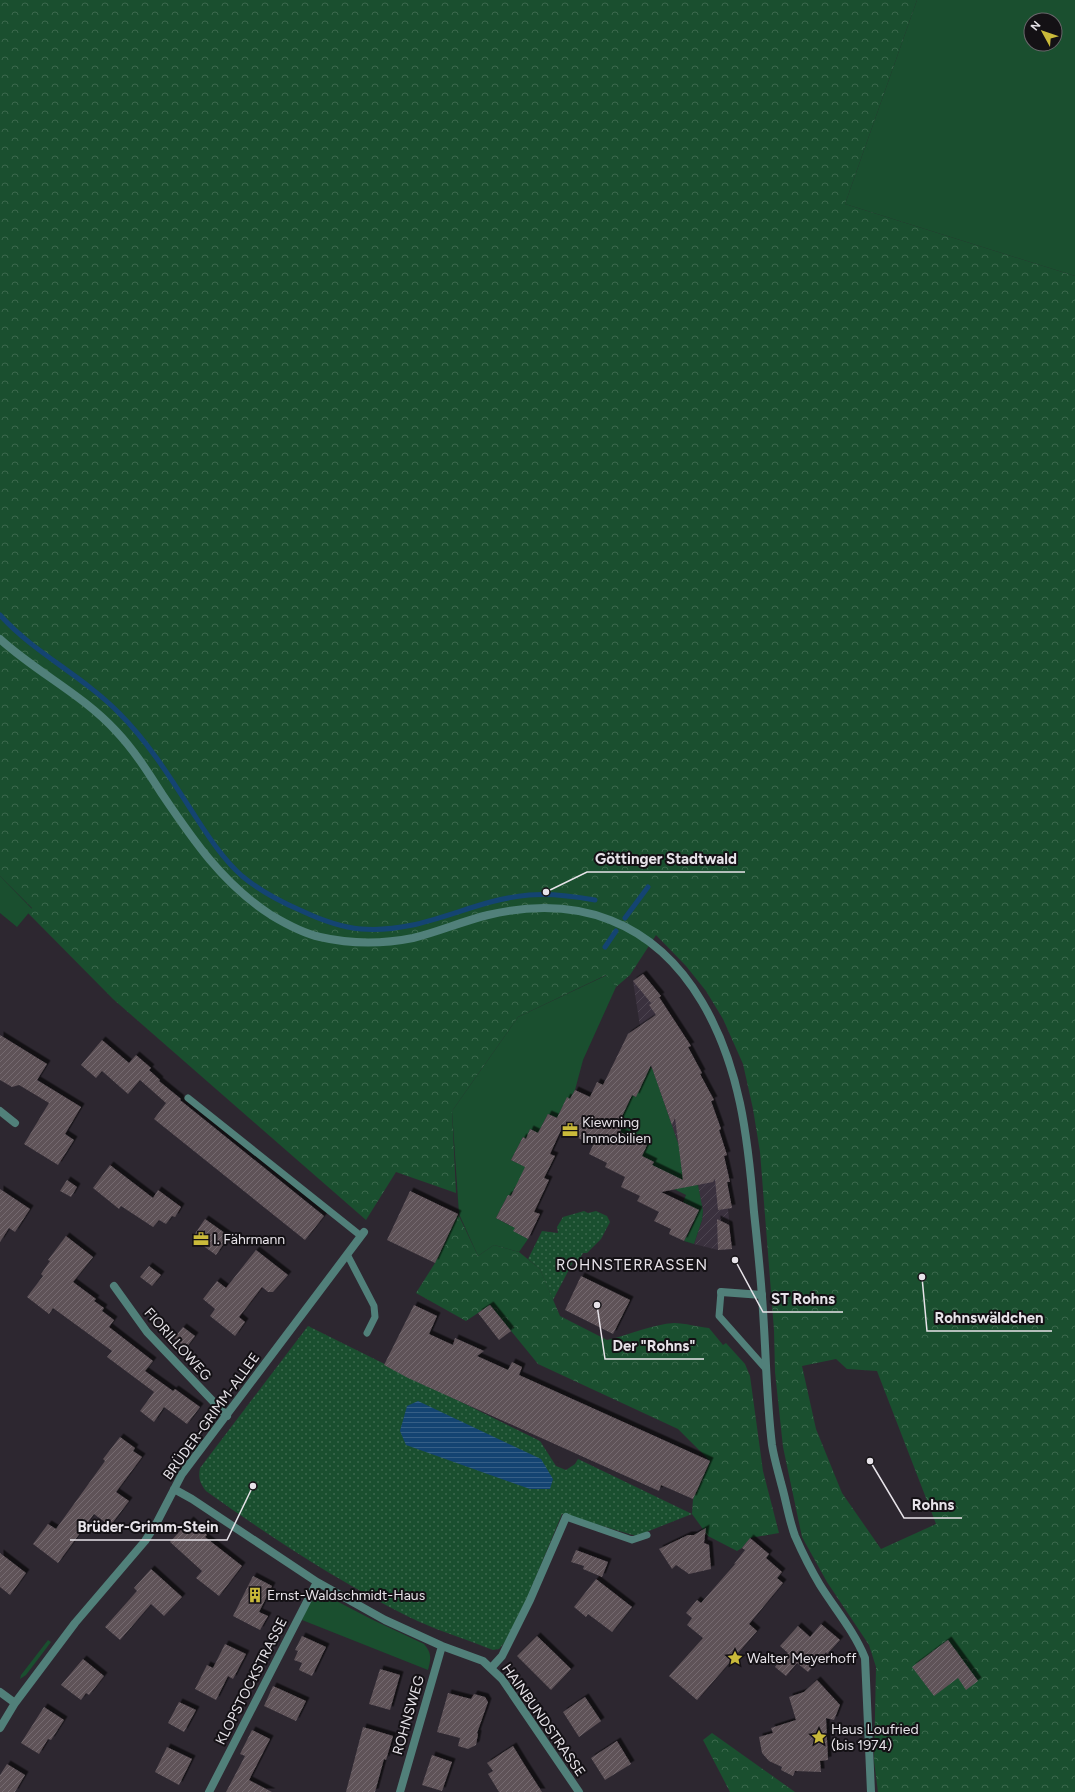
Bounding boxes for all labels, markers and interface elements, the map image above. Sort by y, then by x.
north arrow [1023,12,1063,52]
text: N [1028,18,1043,33]
callout: Göttinger Stadtwald [587,845,745,872]
text: Göttinger Stadtwald [595,850,737,868]
place label: Kiewning Immobilien [582,1114,651,1147]
office icon: Kiewning Immobilien [561,1121,579,1139]
office icon: I. Fährmann [192,1230,210,1248]
place label: I. Fährmann [213,1231,285,1248]
district label: ROHNSTERRASSEN [556,1256,708,1274]
callout: ST Rohns [763,1285,843,1312]
text: ST Rohns [771,1290,835,1308]
street label: FIORILLOWEG [140,1304,215,1385]
callout: Rohnswäldchen [927,1304,1052,1331]
text: Rohnswäldchen [934,1309,1044,1327]
callout: Der "Rohns" [605,1332,704,1359]
text: Der "Rohns" [613,1337,695,1355]
street label: BRÜDER-GRIMM-ALLEE [160,1349,263,1483]
callout: Rohns [904,1491,962,1518]
text: Rohns [912,1496,954,1514]
callout: Brüder-Grimm-Stein [70,1513,227,1540]
text: Brüder-Grimm-Stein [77,1518,219,1536]
building icon: Ernst-Waldschmidt-Haus [246,1586,264,1604]
place label: Ernst-Waldschmidt-Haus [267,1587,425,1604]
street label: KLOPSTOCKSTRASSE [212,1615,291,1748]
place icon: Walter Meyerhoff [726,1649,744,1667]
place label: Walter Meyerhoff [747,1650,857,1667]
street label: HAINBUNDSTRASSE [498,1661,589,1780]
street label: ROHNSWEG [389,1673,428,1757]
place label: Haus Loufried (bis 1974) [831,1721,919,1754]
place icon: Haus Loufried (bis 1974) [810,1728,828,1746]

